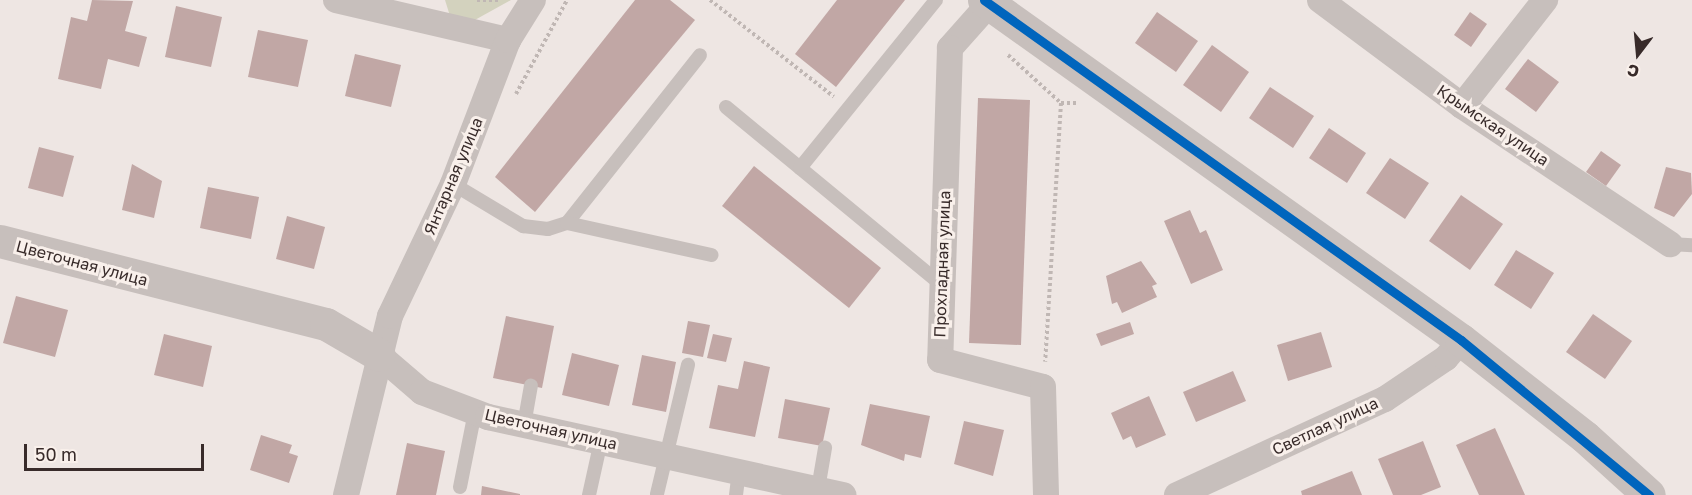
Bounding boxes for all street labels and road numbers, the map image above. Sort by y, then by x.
street label: Крымская улица [1433,80,1553,170]
street label: Янтарная улица [420,114,486,238]
street label: Прохладная улица [930,190,954,338]
street label: Цветочная улица [14,236,150,290]
street label: Светлая улица [1269,393,1381,459]
street label: Цветочная улица [483,404,619,454]

